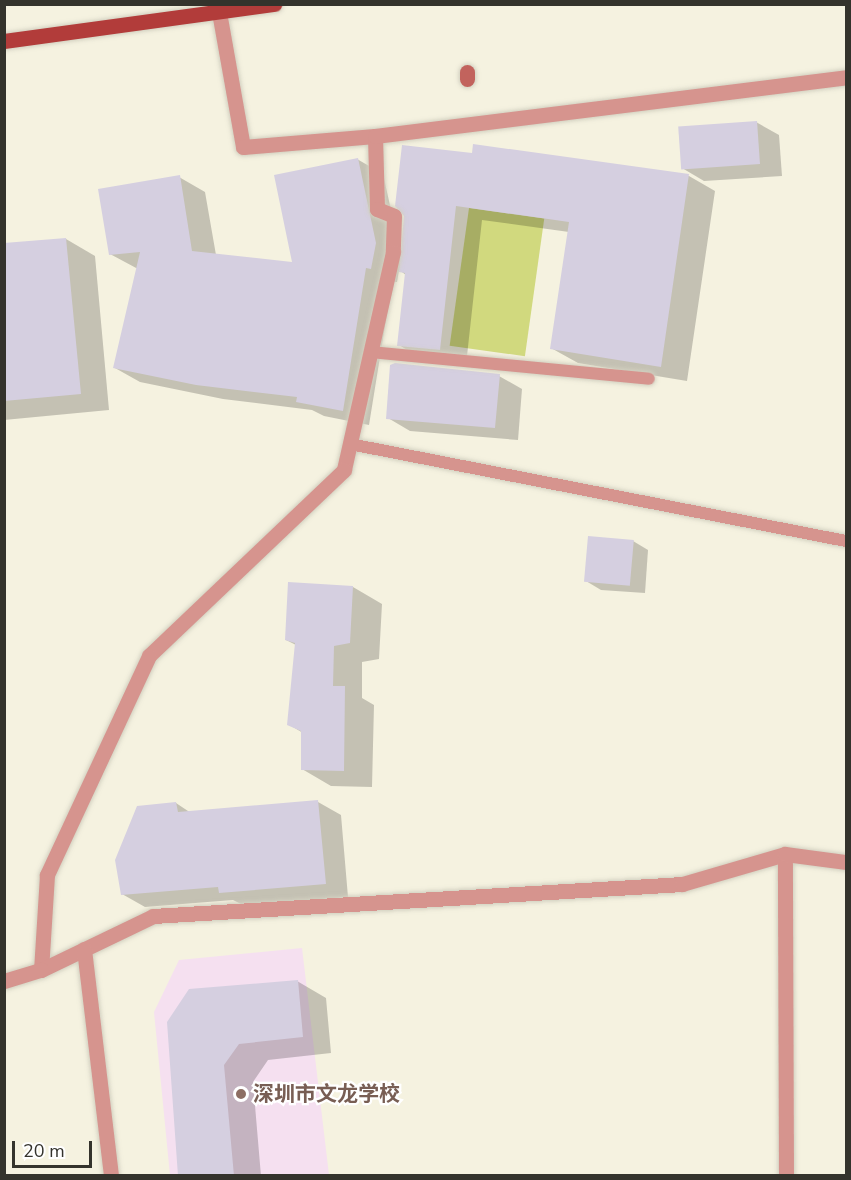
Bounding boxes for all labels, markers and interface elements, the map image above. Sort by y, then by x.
place label: 深圳市文龙学校 [253,1081,400,1107]
marker: 深圳市文龙学校 [234,1087,248,1101]
scale bar [15,1129,94,1167]
text: 20 m [23,1139,65,1163]

